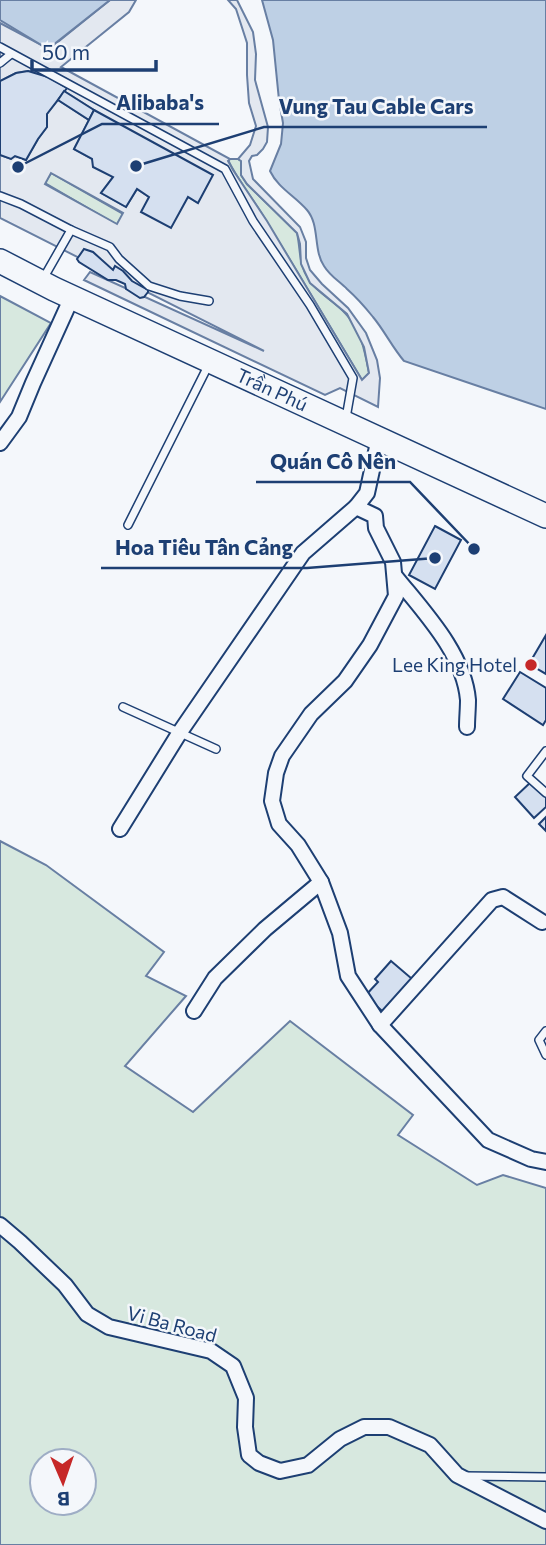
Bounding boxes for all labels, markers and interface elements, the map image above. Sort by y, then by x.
scale bar [32,28,156,72]
text: 50 m [42,39,90,64]
callout: Alibaba's [102,82,219,124]
callout: Vung Tau Cable Cars [264,85,487,127]
text: Alibaba's [116,89,204,114]
text: Vung Tau Cable Cars [279,93,474,118]
street label: Trần Phú [233,363,312,415]
callout: Quán Cô Nên [256,440,410,482]
text: Quán Cô Nên [270,448,396,473]
callout: Hoa Tiêu Tân Cảng [101,526,307,568]
text: Hoa Tiêu Tân Cảng [115,534,293,559]
place label: Lee King Hotel [392,653,517,676]
marker: Lee King Hotel [523,657,539,673]
street label: Vi Ba Road [125,1301,219,1347]
north arrow [28,1447,98,1517]
text: B [57,1488,70,1511]

